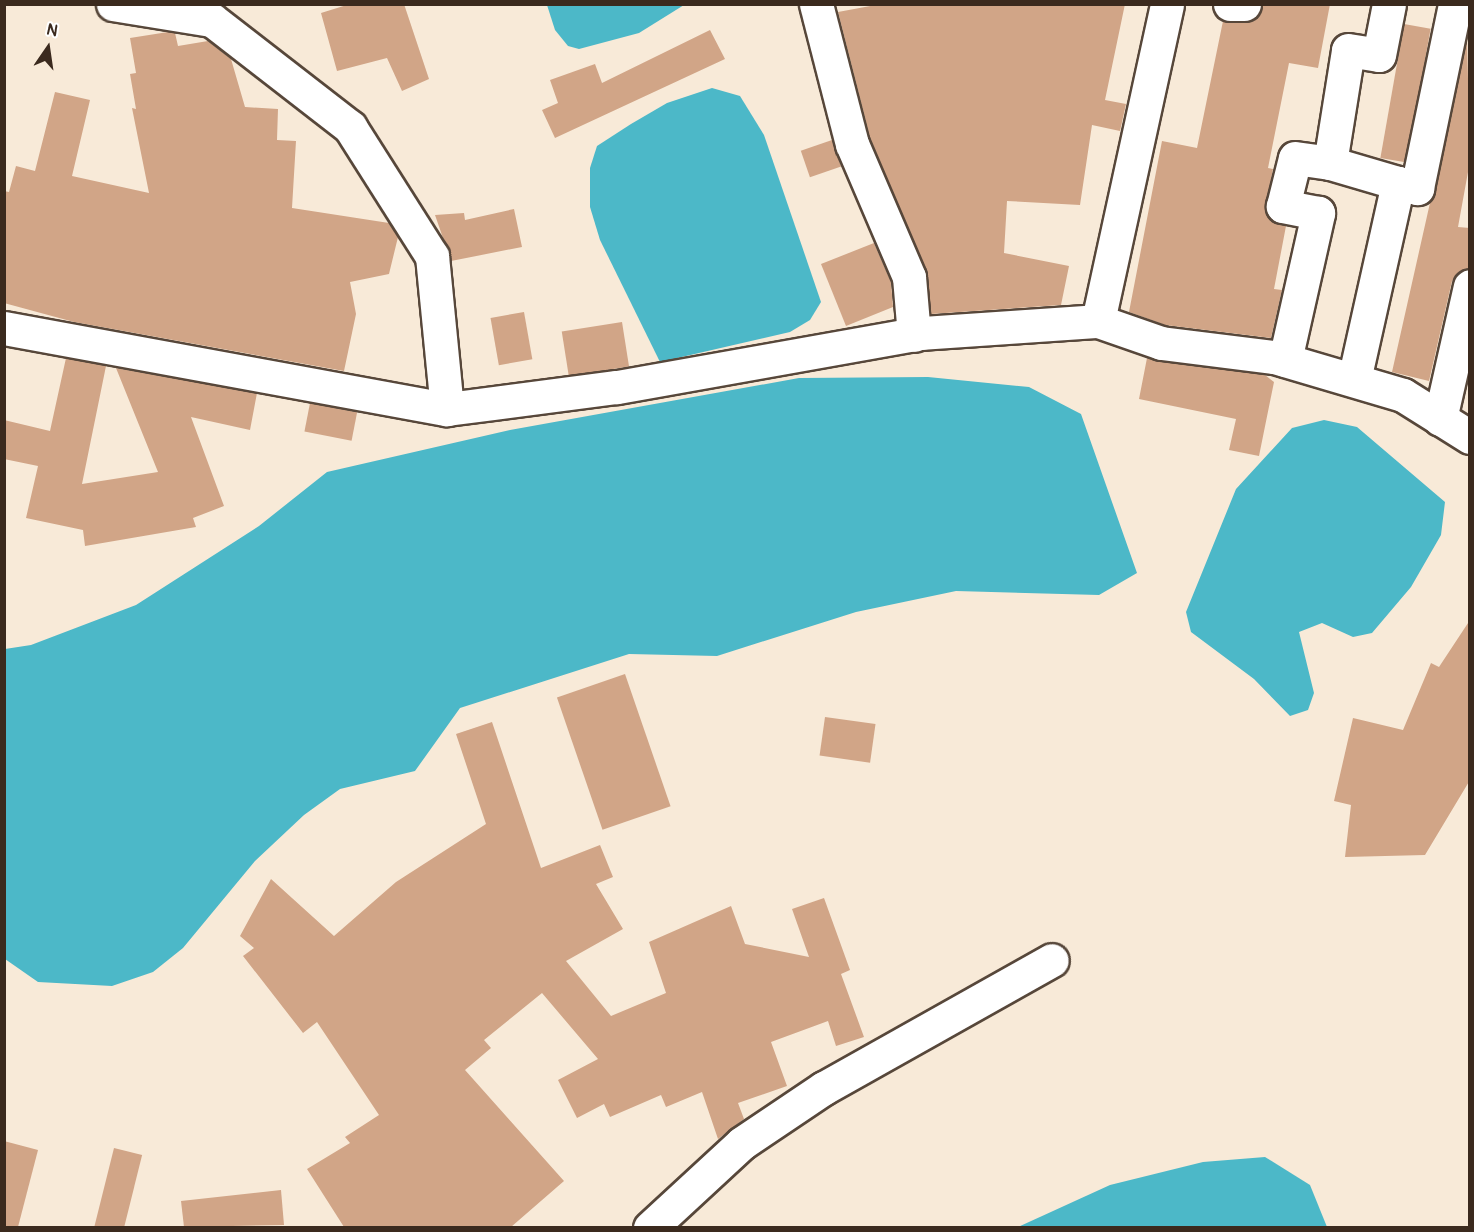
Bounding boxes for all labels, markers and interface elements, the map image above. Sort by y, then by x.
north arrow [18,18,78,78]
text: N [45,19,60,41]

